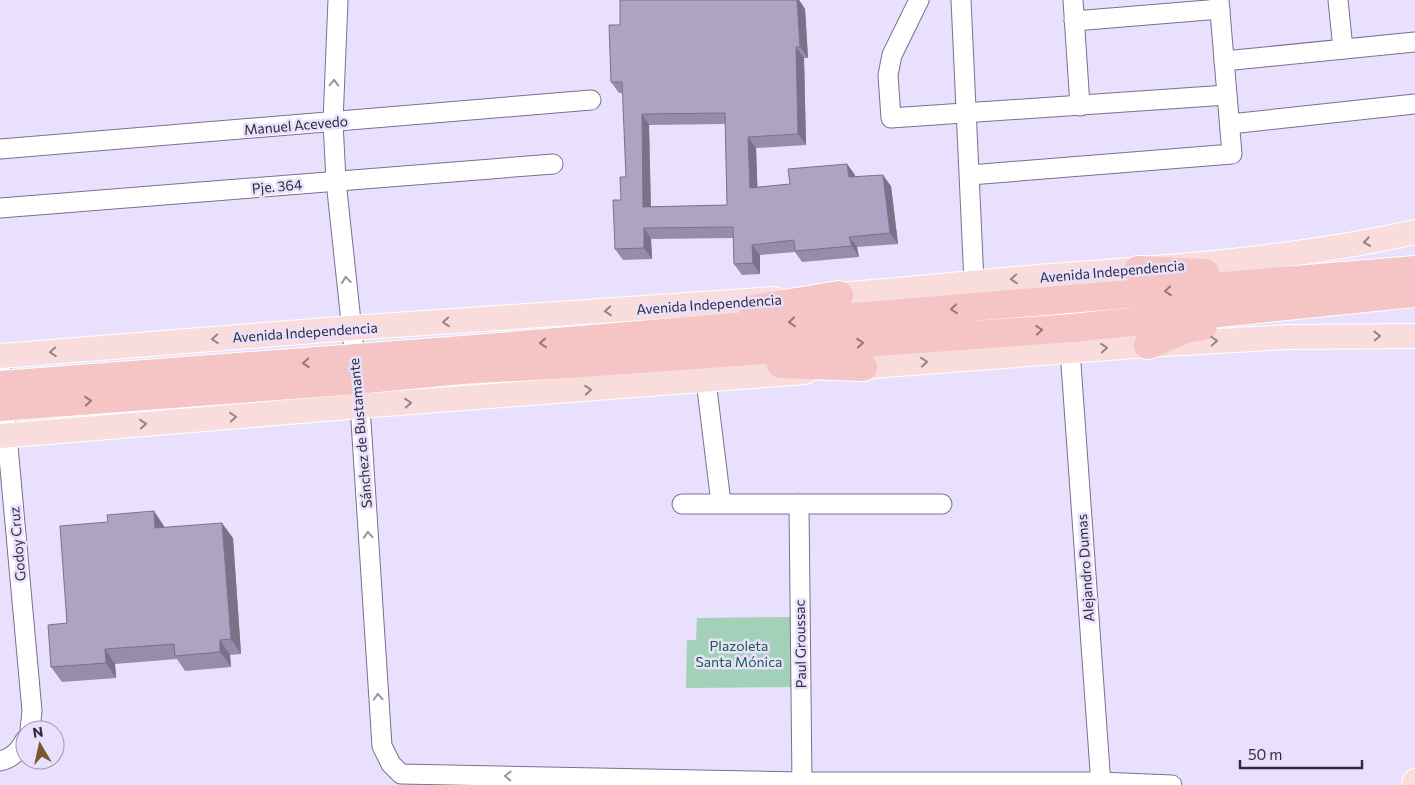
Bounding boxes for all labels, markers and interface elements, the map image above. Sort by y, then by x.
one-way arrow [329,79,340,87]
street label: Manuel Acevedo [243,112,349,138]
street label: Pje. 364 [251,175,303,197]
one-way arrow [1363,237,1372,247]
street label: Avenida Independencia [1039,256,1185,286]
one-way arrow [1010,273,1018,284]
one-way arrow [341,276,352,284]
one-way arrow [1164,285,1172,296]
street label: Avenida Independencia [636,290,782,318]
one-way arrow [949,303,957,314]
one-way arrow [604,305,612,316]
one-way arrow [442,316,450,327]
one-way arrow [787,317,795,328]
street label: Avenida Independencia [232,318,378,346]
one-way arrow [1035,325,1043,336]
one-way arrow [1373,331,1381,341]
one-way arrow [211,333,219,344]
one-way arrow [1210,336,1218,347]
one-way arrow [538,337,546,348]
one-way arrow [856,337,864,348]
one-way arrow [1100,343,1108,354]
one-way arrow [49,346,57,357]
one-way arrow [302,357,310,368]
street label: Sánchez de Bustamante [345,357,375,509]
one-way arrow [920,357,928,368]
one-way arrow [584,384,592,395]
one-way arrow [84,395,92,406]
one-way arrow [405,397,413,408]
one-way arrow [229,412,237,423]
one-way arrow [140,419,148,430]
street label: Godoy Cruz [5,506,29,582]
street label: Alejandro Dumas [1073,514,1097,622]
one-way arrow [362,531,373,539]
street label: Paul Groussac [791,599,809,689]
park label: Plazoleta Santa Mónica [696,637,782,670]
one-way arrow [373,693,384,701]
north arrow [15,720,65,770]
text: N [31,722,44,741]
scale bar [1240,738,1362,770]
text: 50 m [1248,745,1282,763]
one-way arrow [504,771,512,781]

